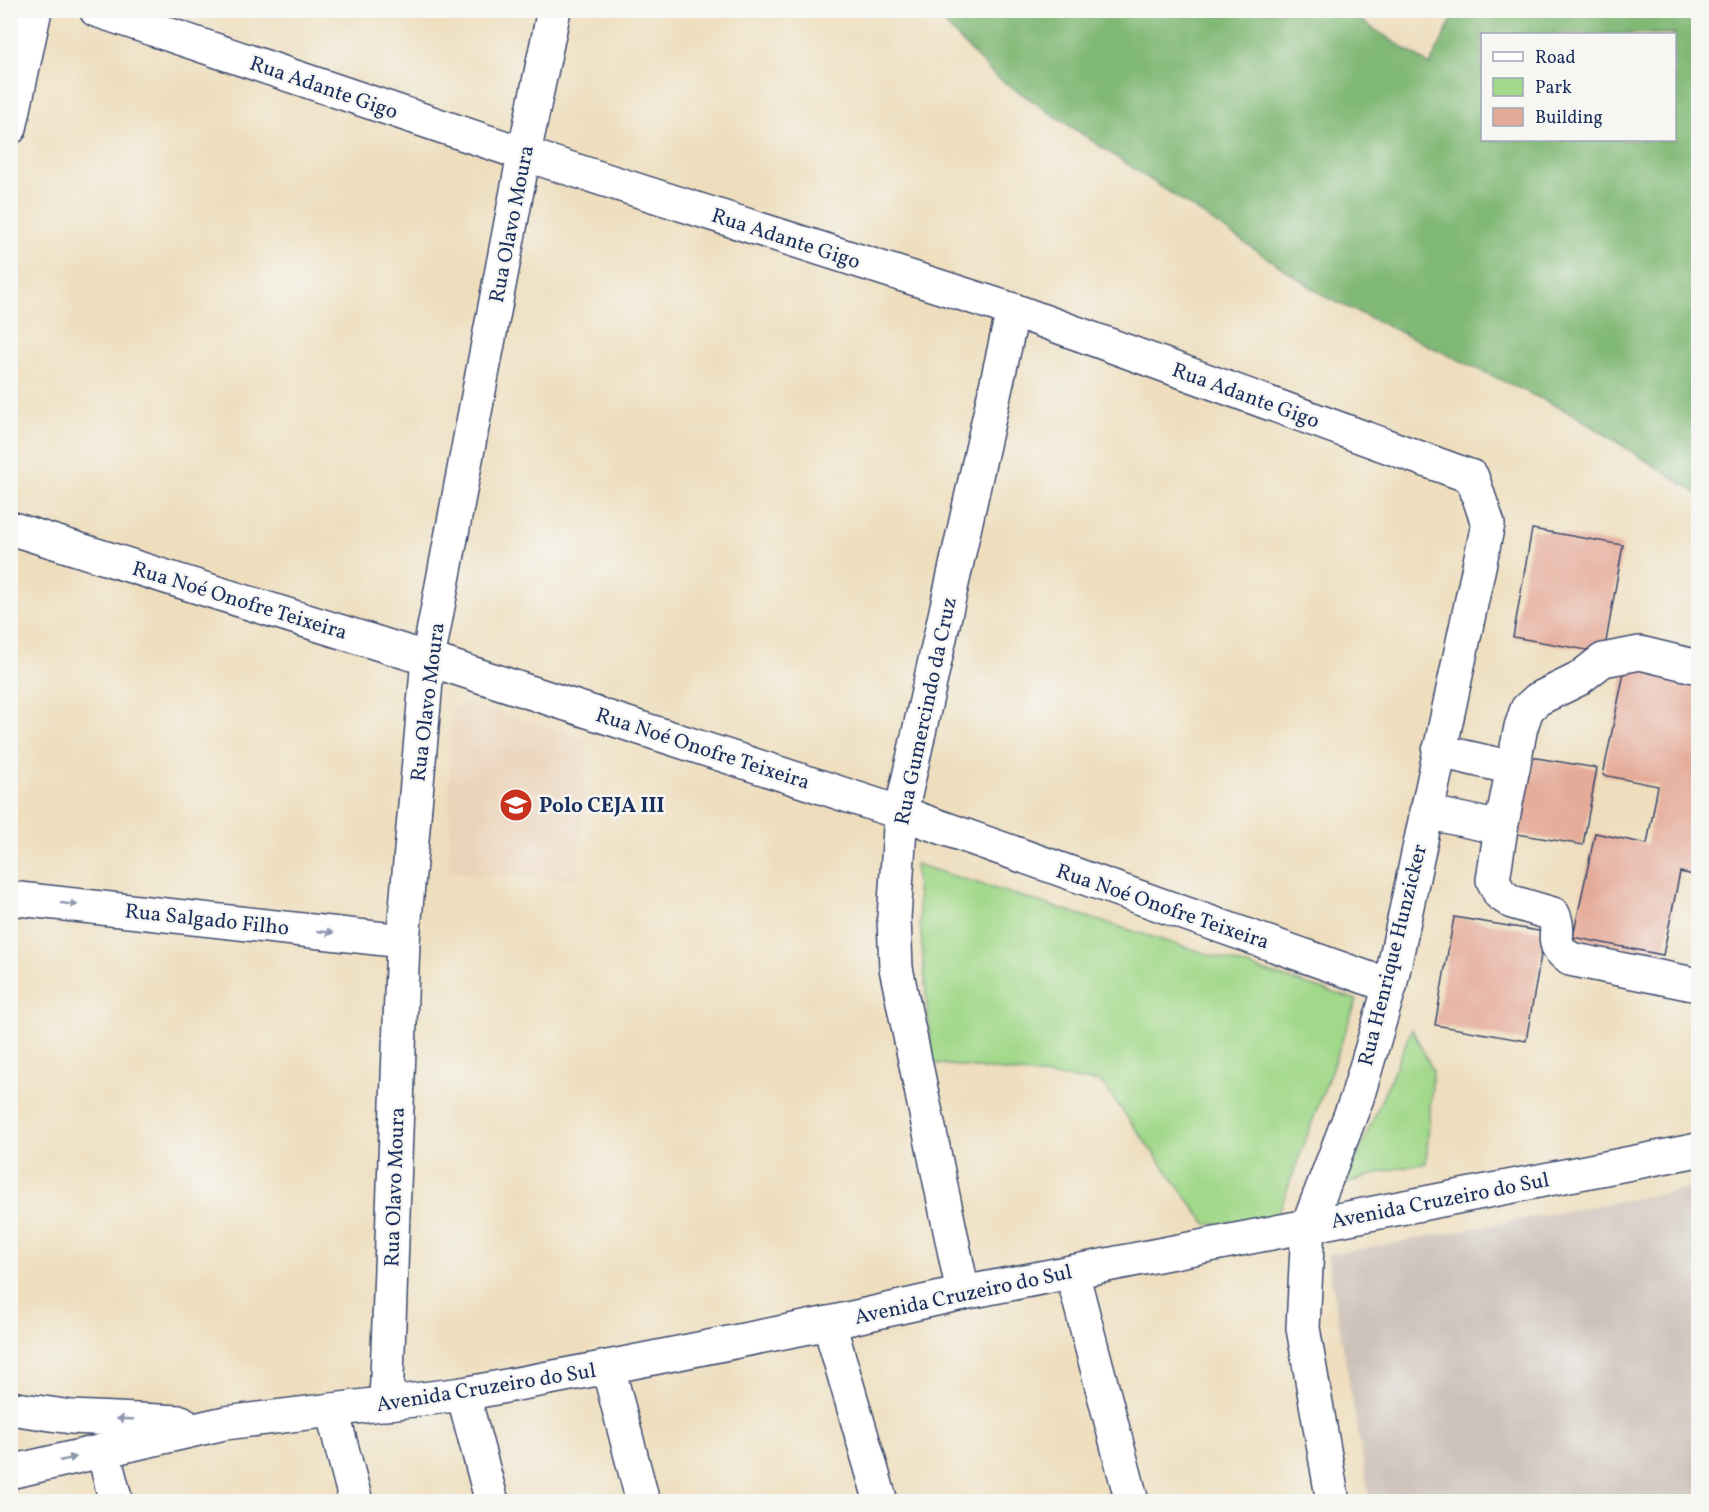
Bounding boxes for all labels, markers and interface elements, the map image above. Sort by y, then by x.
legend [1481,33,1676,141]
text: Road [1535,46,1576,71]
street label: Rua Adante Gigo [246,49,401,127]
text: Park [1535,76,1572,101]
text: Building [1535,106,1603,131]
street label: Rua Olavo Moura [483,143,542,306]
street label: Rua Adante Gigo [707,202,864,277]
street label: Rua Adante Gigo [1168,356,1323,437]
street label: Rua Noé Onofre Teixeira [128,555,351,648]
street label: Rua Gumercindo da Cruz [888,595,965,828]
street label: Rua Olavo Moura [404,621,453,783]
street label: Rua Noé Onofre Teixeira [592,701,813,798]
school or university icon: Polo CEJA III [498,787,534,823]
place label: Polo CEJA III [539,792,664,821]
street label: Rua Henrique Hunzicker [1352,841,1435,1069]
street label: Rua Noé Onofre Teixeira [1052,857,1273,958]
street label: Rua Salgado Filho [123,897,290,944]
one-way arrow [59,899,78,909]
one-way arrow [316,927,335,937]
street label: Rua Olavo Moura [378,1107,413,1268]
street label: Avenida Cruzeiro do Sul [1329,1166,1552,1237]
street label: Avenida Cruzeiro do Sul [852,1258,1075,1333]
street label: Avenida Cruzeiro do Sul [374,1357,598,1420]
one-way arrow [115,1415,134,1424]
one-way arrow [58,1454,77,1464]

